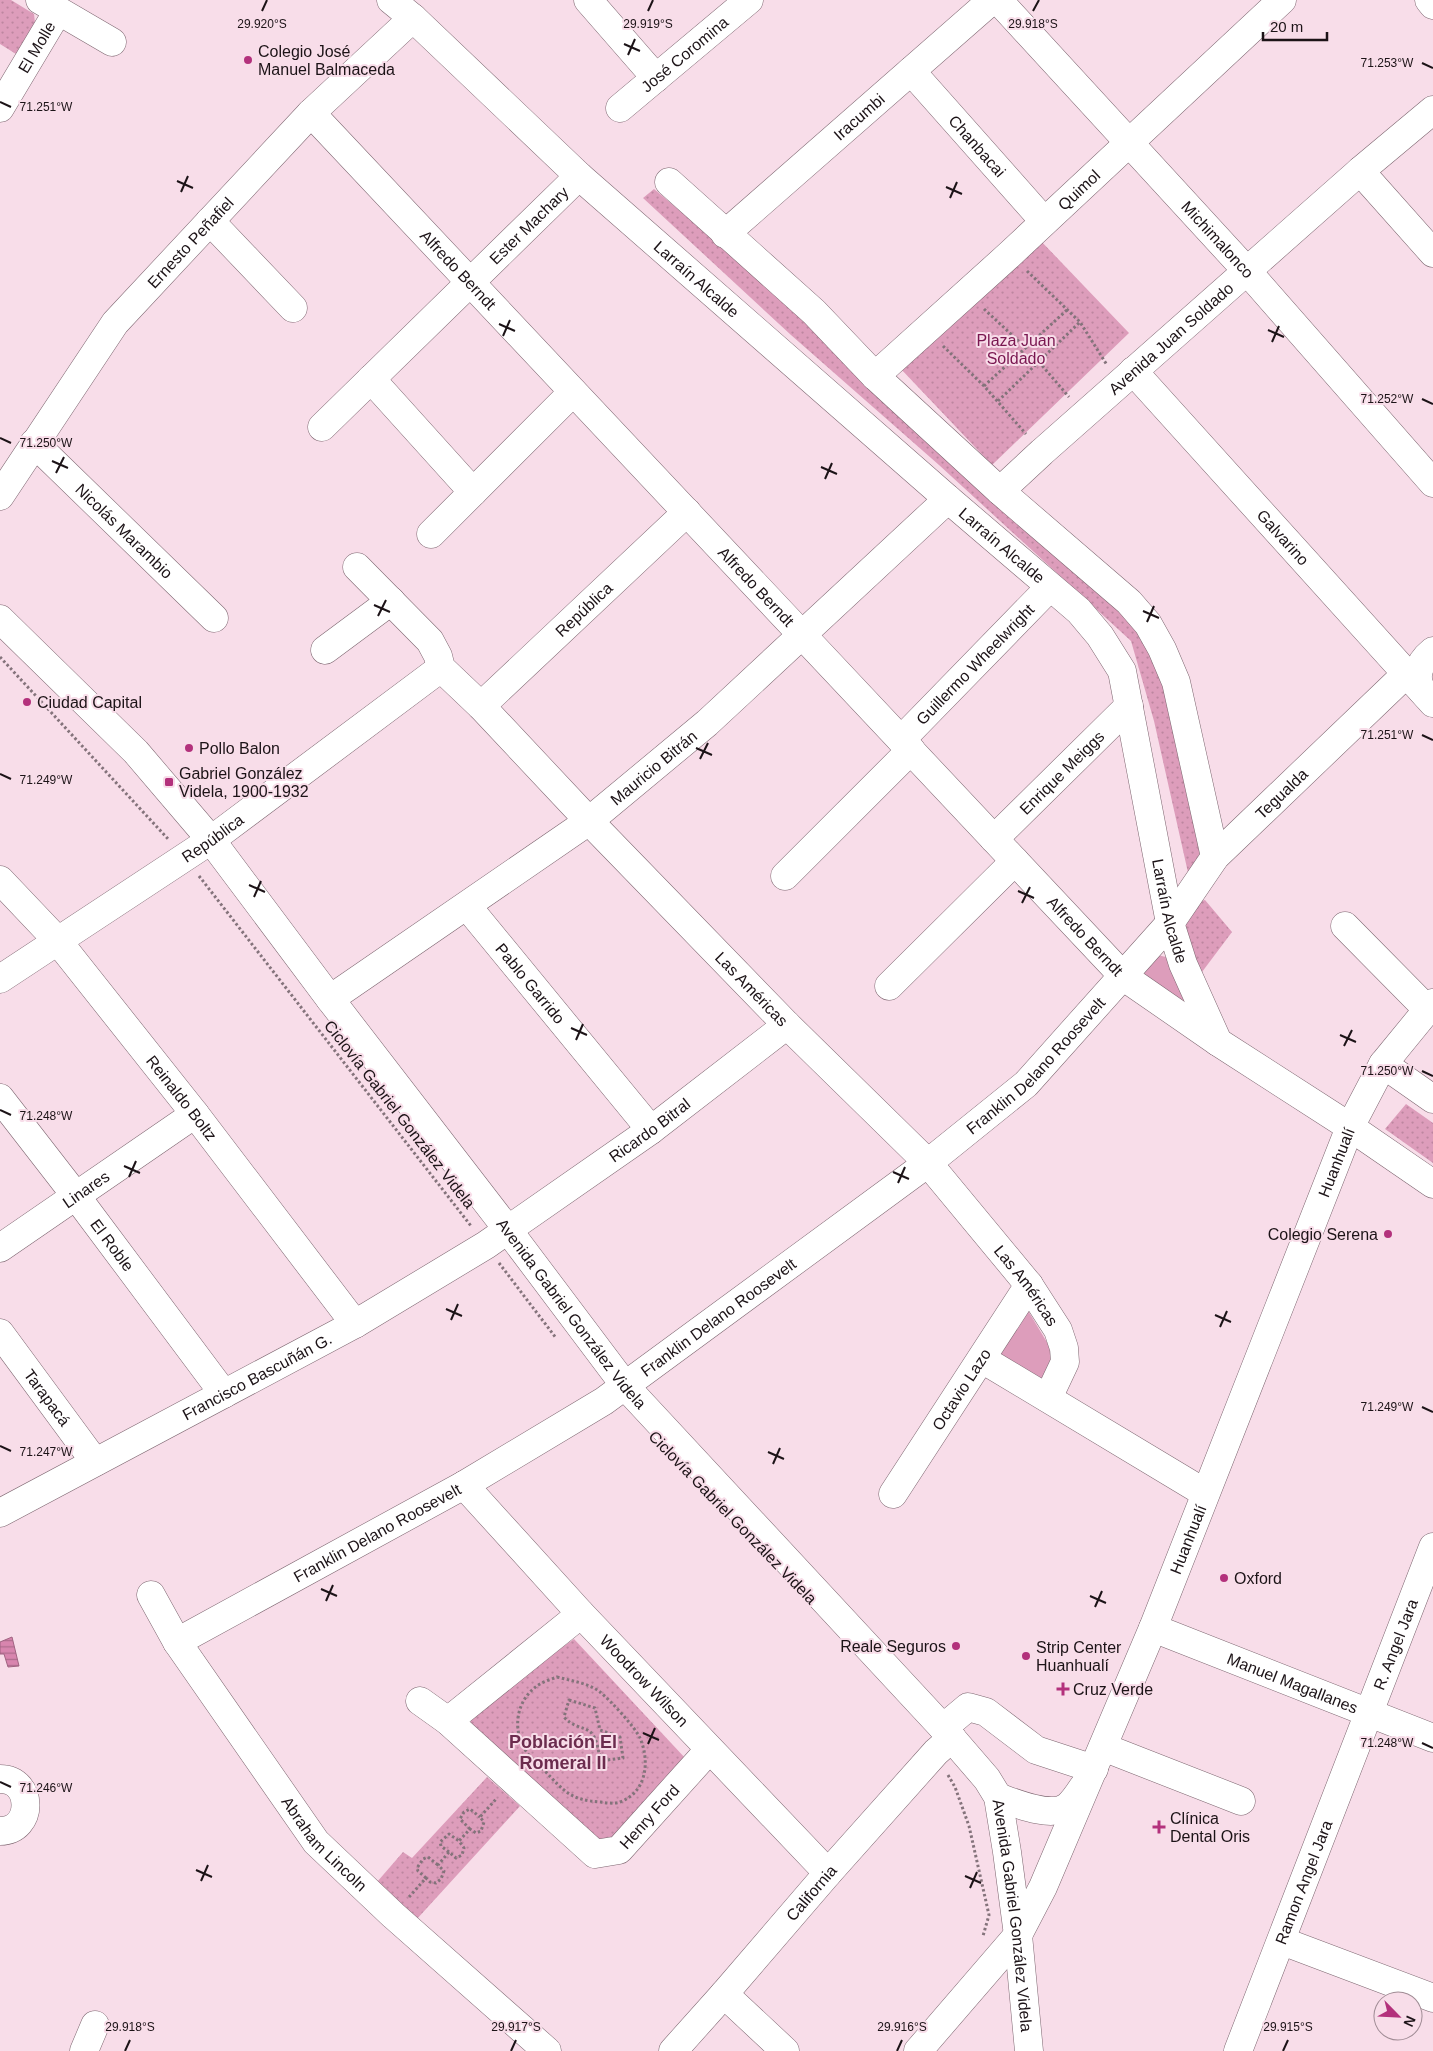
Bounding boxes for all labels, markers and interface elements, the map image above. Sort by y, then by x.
scale bar [1263,10,1327,42]
street label: José Coromina [638,13,732,96]
text: 29.920°S [237,17,287,31]
text: 29.919°S [623,17,673,31]
text: 29.918°S [1008,17,1058,31]
street label: El Molle [15,18,59,76]
text: 20 m [1270,18,1303,35]
place label: Colegio José Manuel Balmaceda [258,43,395,78]
marker: Colegio José Manuel Balmaceda [242,54,254,66]
text: 71.253°W [1361,56,1414,70]
street label: Iracumbi [831,90,888,144]
text: 71.251°W [20,100,73,114]
street label: Chanbacai [945,112,1009,180]
street label: Quimol [1055,167,1103,214]
street label: Ester Machary [486,183,572,268]
street label: Ernesto Peñafiel [144,194,237,291]
street label: Michimalonco [1178,198,1257,281]
street label: Alfredo Berndt [417,227,500,313]
street label: Larraín Alcalde [651,238,742,321]
street label: Avenida Juan Soldado [1105,279,1237,398]
park label: Plaza Juan Soldado [976,332,1056,367]
text: 71.252°W [1361,392,1414,406]
text: 71.250°W [20,436,73,450]
street label: Nicolás Marambio [72,480,176,582]
street label: Larraín Alcalde [956,504,1048,587]
street label: Galvarino [1254,506,1312,569]
street label: Alfredo Berndt [715,544,798,630]
street label: República [552,579,616,640]
street label: Guillermo Wheelwright [913,600,1038,728]
place label: Ciudad Capital [37,694,142,711]
marker: Ciudad Capital [21,696,33,708]
street label: Mauricio Bitrán [607,727,700,809]
street label: Enrique Meiggs [1016,728,1108,818]
text: 71.251°W [1361,728,1414,742]
place label: Pollo Balon [199,740,280,757]
marker: Pollo Balon [183,742,195,754]
place label: Gabriel González Videla, 1900-1932 [179,765,309,800]
street label: Tegualda [1252,765,1311,822]
text: 71.249°W [20,773,73,787]
marker: Gabriel González Videla, 1900-1932 [163,776,175,788]
street label: República [179,811,247,866]
street label: Larraín Alcalde [1149,857,1190,965]
street label: Alfredo Berndt [1044,893,1127,980]
street label: Pablo Garrido [492,940,568,1027]
street label: Las Américas [712,949,791,1029]
street label: Franklin Delano Roosevelt [963,994,1109,1138]
street label: Ciclovía Gabriel González Videla [321,1017,478,1212]
street label: Reinaldo Boltz [143,1052,220,1144]
text: 71.250°W [1361,1064,1414,1078]
street label: Ricardo Bitral [606,1095,694,1166]
text: 71.248°W [20,1109,73,1123]
street label: Huanhualí [1315,1125,1358,1200]
street label: Linares [60,1168,112,1211]
street label: Avenida Gabriel González Videla [493,1215,649,1412]
street label: El Roble [87,1216,137,1275]
place label: Colegio Serena [1268,1226,1378,1243]
marker: Colegio Serena [1382,1228,1394,1240]
street label: Las Américas [991,1242,1061,1329]
street label: Franklin Delano Roosevelt [638,1255,800,1380]
street label: Francisco Bascuñán G. [180,1330,335,1423]
street label: Octavio Lazo [929,1346,994,1433]
street label: Tarapacá [21,1366,73,1429]
text: 71.249°W [1361,1400,1414,1414]
street label: Ciclovía Gabriel González Videla [645,1427,820,1607]
text: 71.247°W [20,1445,73,1459]
street label: Franklin Delano Roosevelt [291,1480,464,1586]
street label: Huanhualí [1167,1502,1210,1577]
place label: Oxford [1234,1570,1282,1587]
marker: Oxford [1218,1572,1230,1584]
street label: R. Angel Jara [1371,1597,1421,1692]
street label: Woodrow Wilson [597,1632,692,1730]
place label: Reale Seguros [840,1638,946,1655]
place label: Strip Center Huanhualí [1036,1639,1122,1674]
marker: Reale Seguros [950,1640,962,1652]
marker: Strip Center Huanhualí [1020,1650,1032,1662]
street label: Manuel Magallanes [1225,1650,1360,1717]
place label: Cruz Verde [1073,1681,1153,1698]
marker: Cruz Verde [1057,1683,1069,1695]
district label: Población El Romeral II [509,1732,617,1773]
text: 71.248°W [1361,1736,1414,1750]
text: 71.246°W [20,1781,73,1795]
street label: Henry Ford [616,1781,683,1852]
street label: Abraham Lincoln [278,1794,370,1894]
street label: Avenida Gabriel González Videla [989,1798,1035,2033]
place label: Clínica Dental Oris [1170,1810,1250,1845]
street label: Ramon Angel Jara [1272,1818,1336,1947]
marker: Clínica Dental Oris [1152,1820,1166,1834]
street label: California [783,1862,840,1924]
north arrow [1373,1991,1423,2041]
text: N [1401,2013,1419,2029]
text: 29.918°S [105,2020,155,2034]
text: 29.917°S [491,2020,541,2034]
text: 29.916°S [877,2020,927,2034]
text: 29.915°S [1263,2020,1313,2034]

